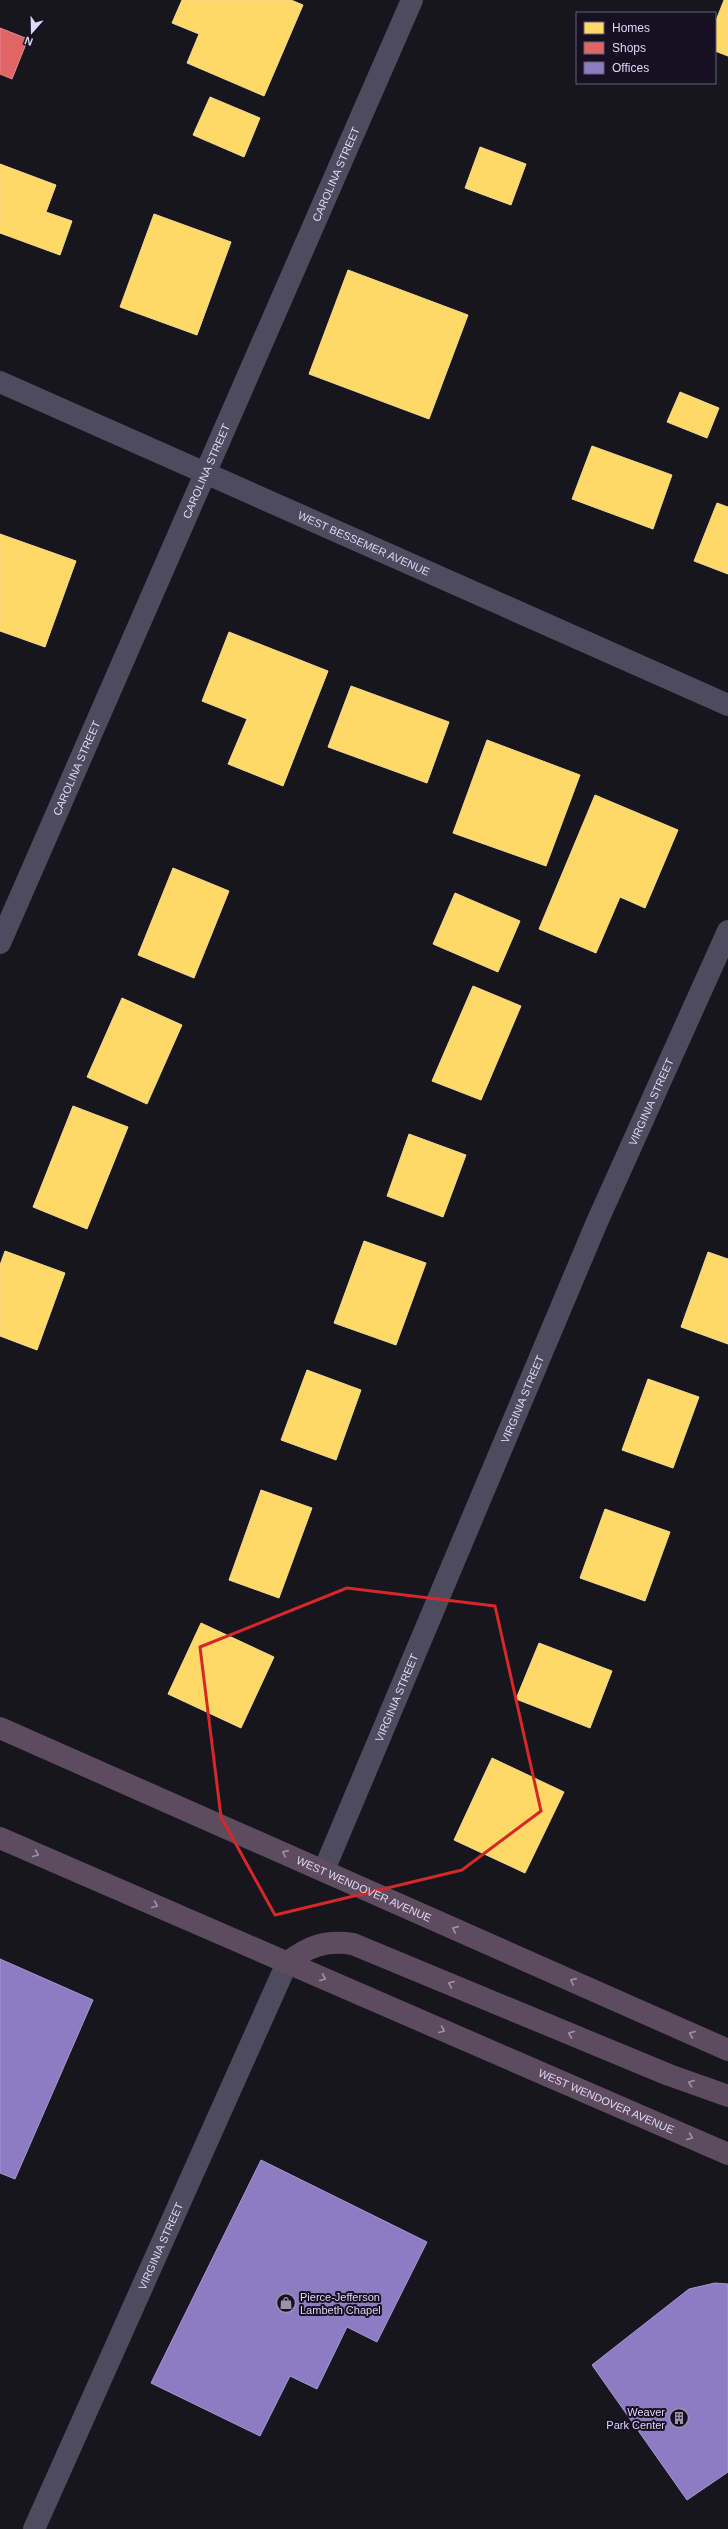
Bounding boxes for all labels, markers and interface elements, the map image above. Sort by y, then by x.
north arrow [12,12,52,52]
legend [576,12,716,84]
text: Homes [612,21,650,35]
text: N [23,34,34,48]
text: Shops [612,41,646,55]
text: Offices [612,61,649,75]
street label: CAROLINA STREET [310,125,362,223]
street label: CAROLINA STREET [180,422,232,520]
street label: WEST BESSEMER AVENUE [296,509,431,578]
street label: CAROLINA STREET [51,719,103,817]
street label: VIRGINIA STREET [626,1056,676,1147]
street label: VIRGINIA STREET [499,1353,546,1445]
street label: VIRGINIA STREET [373,1652,421,1743]
one-way arrow [31,1849,39,1857]
one-way arrow [281,1850,289,1858]
street label: WEST WENDOVER AVENUE [295,1854,433,1924]
one-way arrow [152,1901,159,1909]
one-way arrow [451,1925,458,1933]
one-way arrow [319,1973,326,1981]
one-way arrow [570,1978,577,1986]
one-way arrow [447,1981,454,1989]
one-way arrow [438,2025,446,2033]
one-way arrow [567,2031,574,2039]
one-way arrow [689,2031,697,2039]
street label: WEST WENDOVER AVENUE [537,2067,676,2136]
one-way arrow [688,2079,695,2088]
one-way arrow [686,2133,693,2141]
street label: VIRGINIA STREET [136,2200,185,2291]
place label: Pierce-Jefferson Lambeth Chapel [300,2291,381,2316]
shop icon: Pierce-Jefferson Lambeth Chapel [275,2292,297,2314]
place label: Weaver Park Center [606,2406,665,2431]
building icon: Weaver Park Center [668,2407,690,2429]

